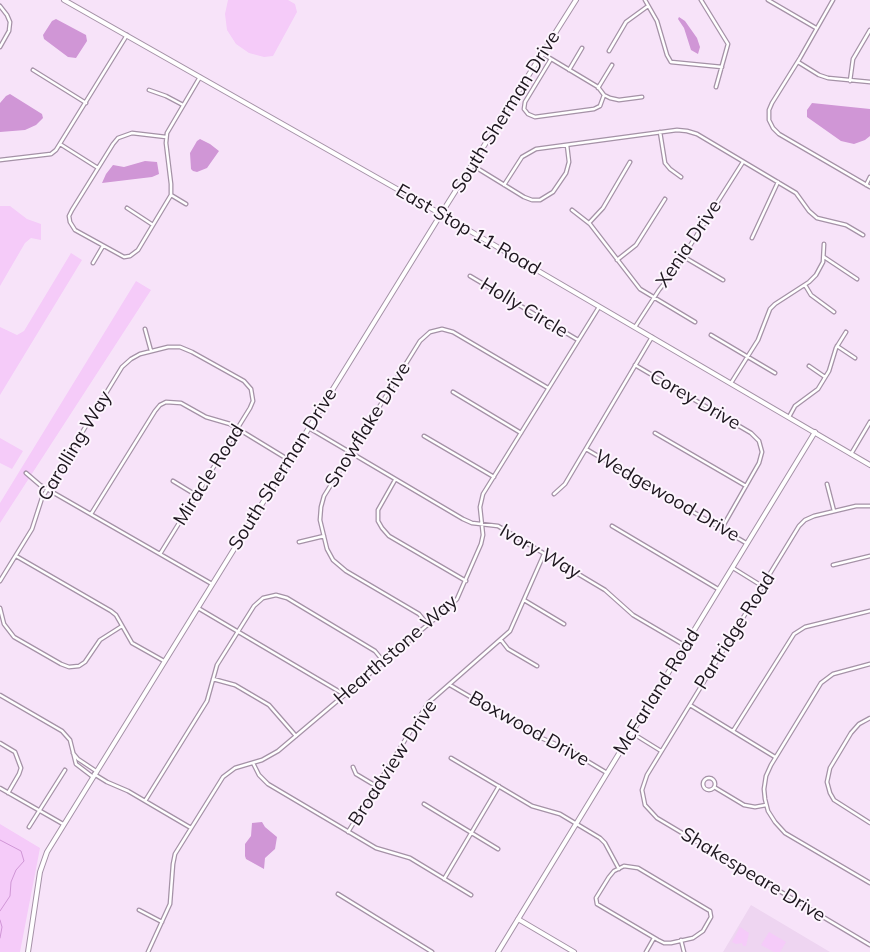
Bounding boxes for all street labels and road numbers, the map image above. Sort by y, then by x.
street label: South Sherman Drive [447,27,565,197]
street label: East Stop 11 Road [392,179,544,281]
street label: Xenia Drive [651,196,727,292]
street label: Holly Circle [476,273,572,343]
street label: Snowflake Drive [320,358,416,492]
street label: Corey Drive [646,365,744,435]
street label: South Sherman Drive [224,384,342,554]
street label: Carolling Way [33,387,117,505]
street label: Miracle Road [169,420,249,530]
street label: Wedgewood Drive [590,445,744,547]
street label: Ivory Way [495,520,585,584]
street label: Partridge Road [690,568,780,694]
street label: Hearthstone Way [330,590,462,710]
street label: McFarland Road [609,625,705,759]
street label: Boxwood Drive [465,687,593,771]
street label: Broadview Drive [344,696,442,830]
street label: Shakespeare Drive [677,823,829,927]

